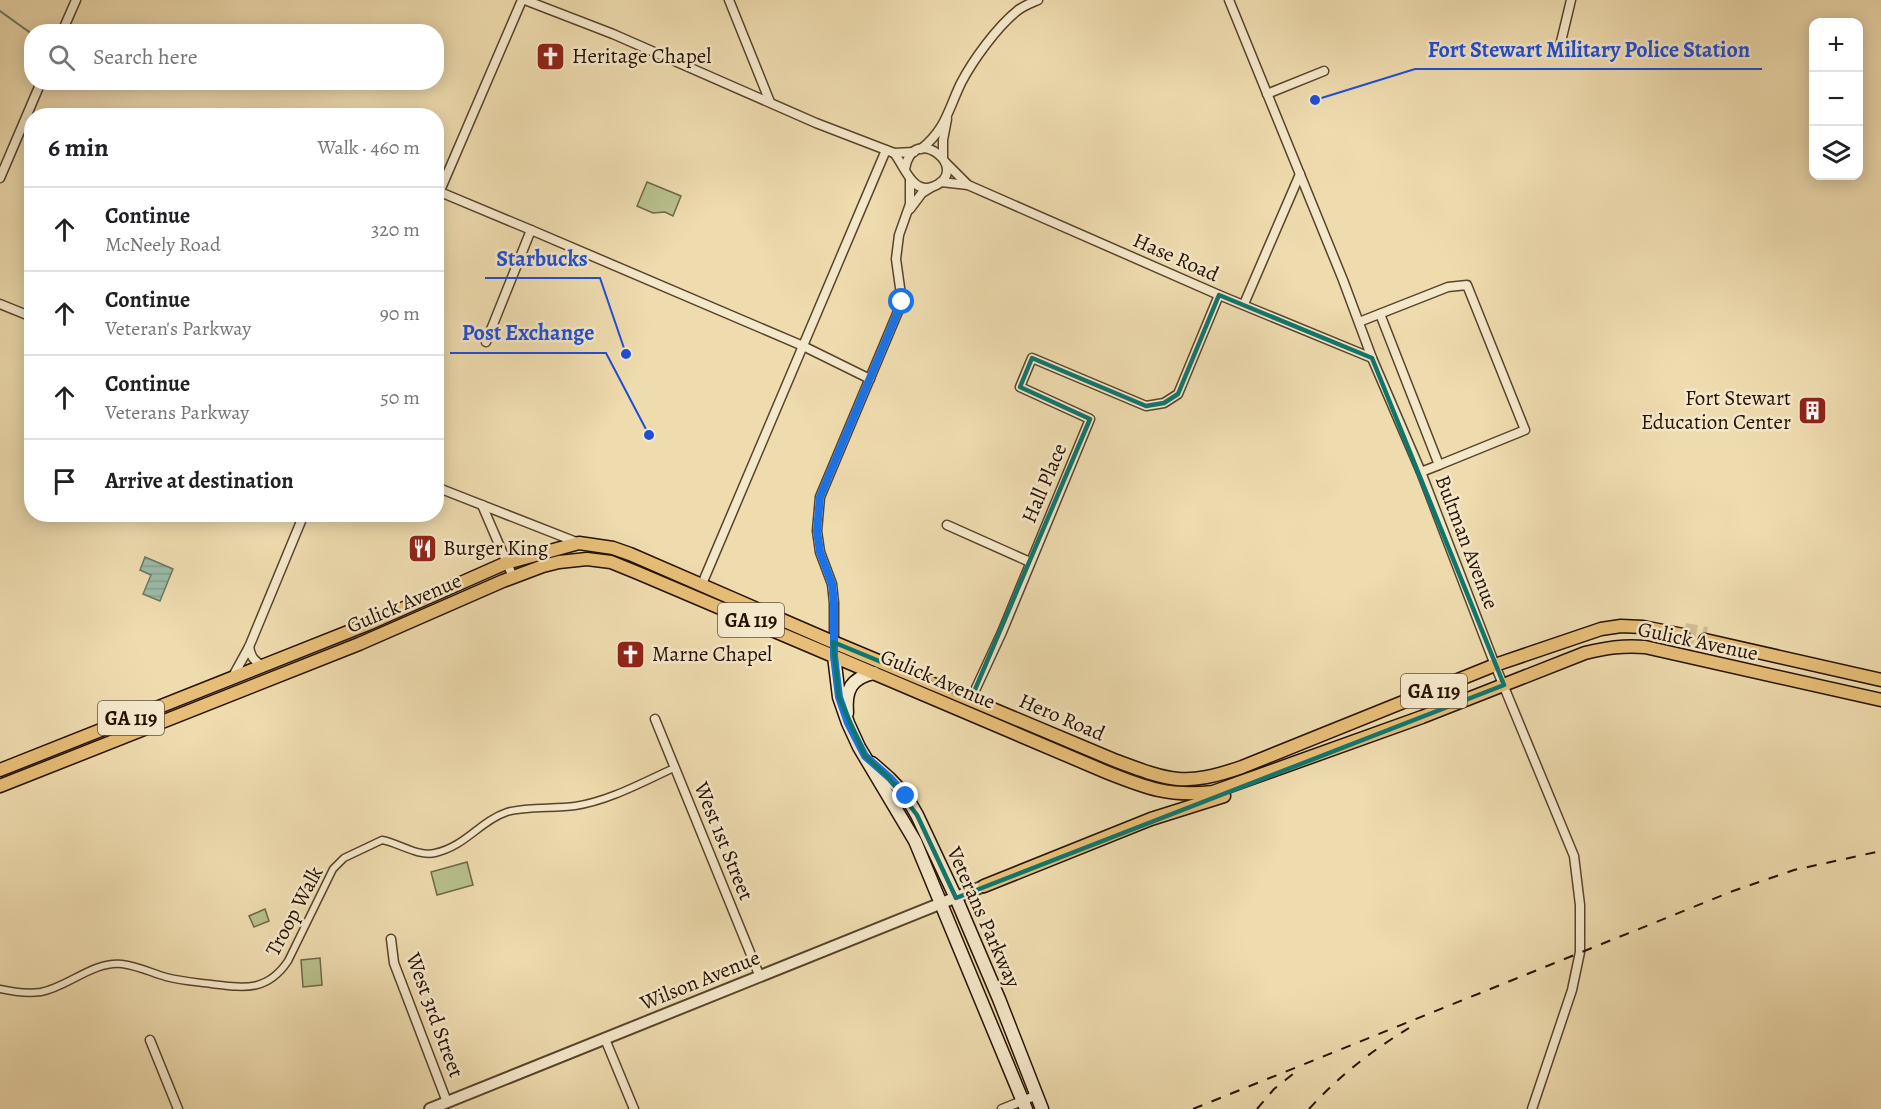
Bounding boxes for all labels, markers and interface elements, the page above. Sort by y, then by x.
map controls [1809,18,1863,180]
button: + [1809,18,1863,72]
search box [24,24,444,90]
callout: Fort Stewart Military Police Station [1415,29,1762,69]
text: Fort Stewart Military Police Station [1428,35,1750,65]
church icon: Heritage Chapel [535,40,567,72]
icon: search [45,41,78,74]
text: Search here [93,42,198,72]
place label: Heritage Chapel [572,42,711,70]
button: − [1809,72,1863,126]
button: layers [1809,126,1863,180]
text: 6 min [48,130,109,165]
text: Walk · 460 m [317,134,420,161]
text: Continue [105,201,190,231]
icon: ahead [48,213,81,246]
text: 320 m [371,216,420,243]
street label: Hase Road [1129,226,1224,289]
text: McNeely Road [105,231,221,258]
callout: Starbucks [485,238,600,278]
text: Starbucks [496,244,588,274]
text: Continue [105,285,190,315]
route start [888,288,914,314]
icon: ahead [48,297,81,330]
text: 90 m [380,300,420,327]
callout: Post Exchange [450,313,606,353]
text: Veteran's Parkway [105,315,251,342]
text: Post Exchange [462,318,594,348]
text: Continue [105,369,190,399]
icon: ahead [48,381,81,414]
text: 50 m [380,384,420,411]
place label: Fort Stewart Education Center [1641,384,1791,436]
building icon: Fort Stewart Education Center [1796,394,1828,426]
text: Veterans Parkway [105,399,249,426]
street label: Hall Place [1015,439,1073,527]
icon: arrive [48,465,81,498]
text: Arrive at destination [105,466,294,496]
street label: Bultman Avenue [1429,471,1505,613]
restaurant icon: Burger King [406,532,438,564]
place label: Burger King [443,534,549,562]
street label: Gulick Avenue [342,566,466,640]
road number: GA 119 [718,603,784,637]
street label: Gulick Avenue [1635,615,1761,667]
church icon: Marne Chapel [615,638,647,670]
place label: Marne Chapel [652,640,772,668]
street label: Gulick Avenue [876,642,1000,716]
road number: GA 119 [1401,674,1467,708]
street label: Hero Road [1015,686,1110,748]
road number: GA 119 [98,701,164,735]
street label: West 1st Street [687,777,760,904]
route end [892,782,918,808]
street label: Veterans Parkway [940,841,1028,992]
street label: Troop Walk [259,861,330,961]
street label: Wilson Avenue [635,943,764,1017]
street label: West 3rd Street [399,948,471,1081]

